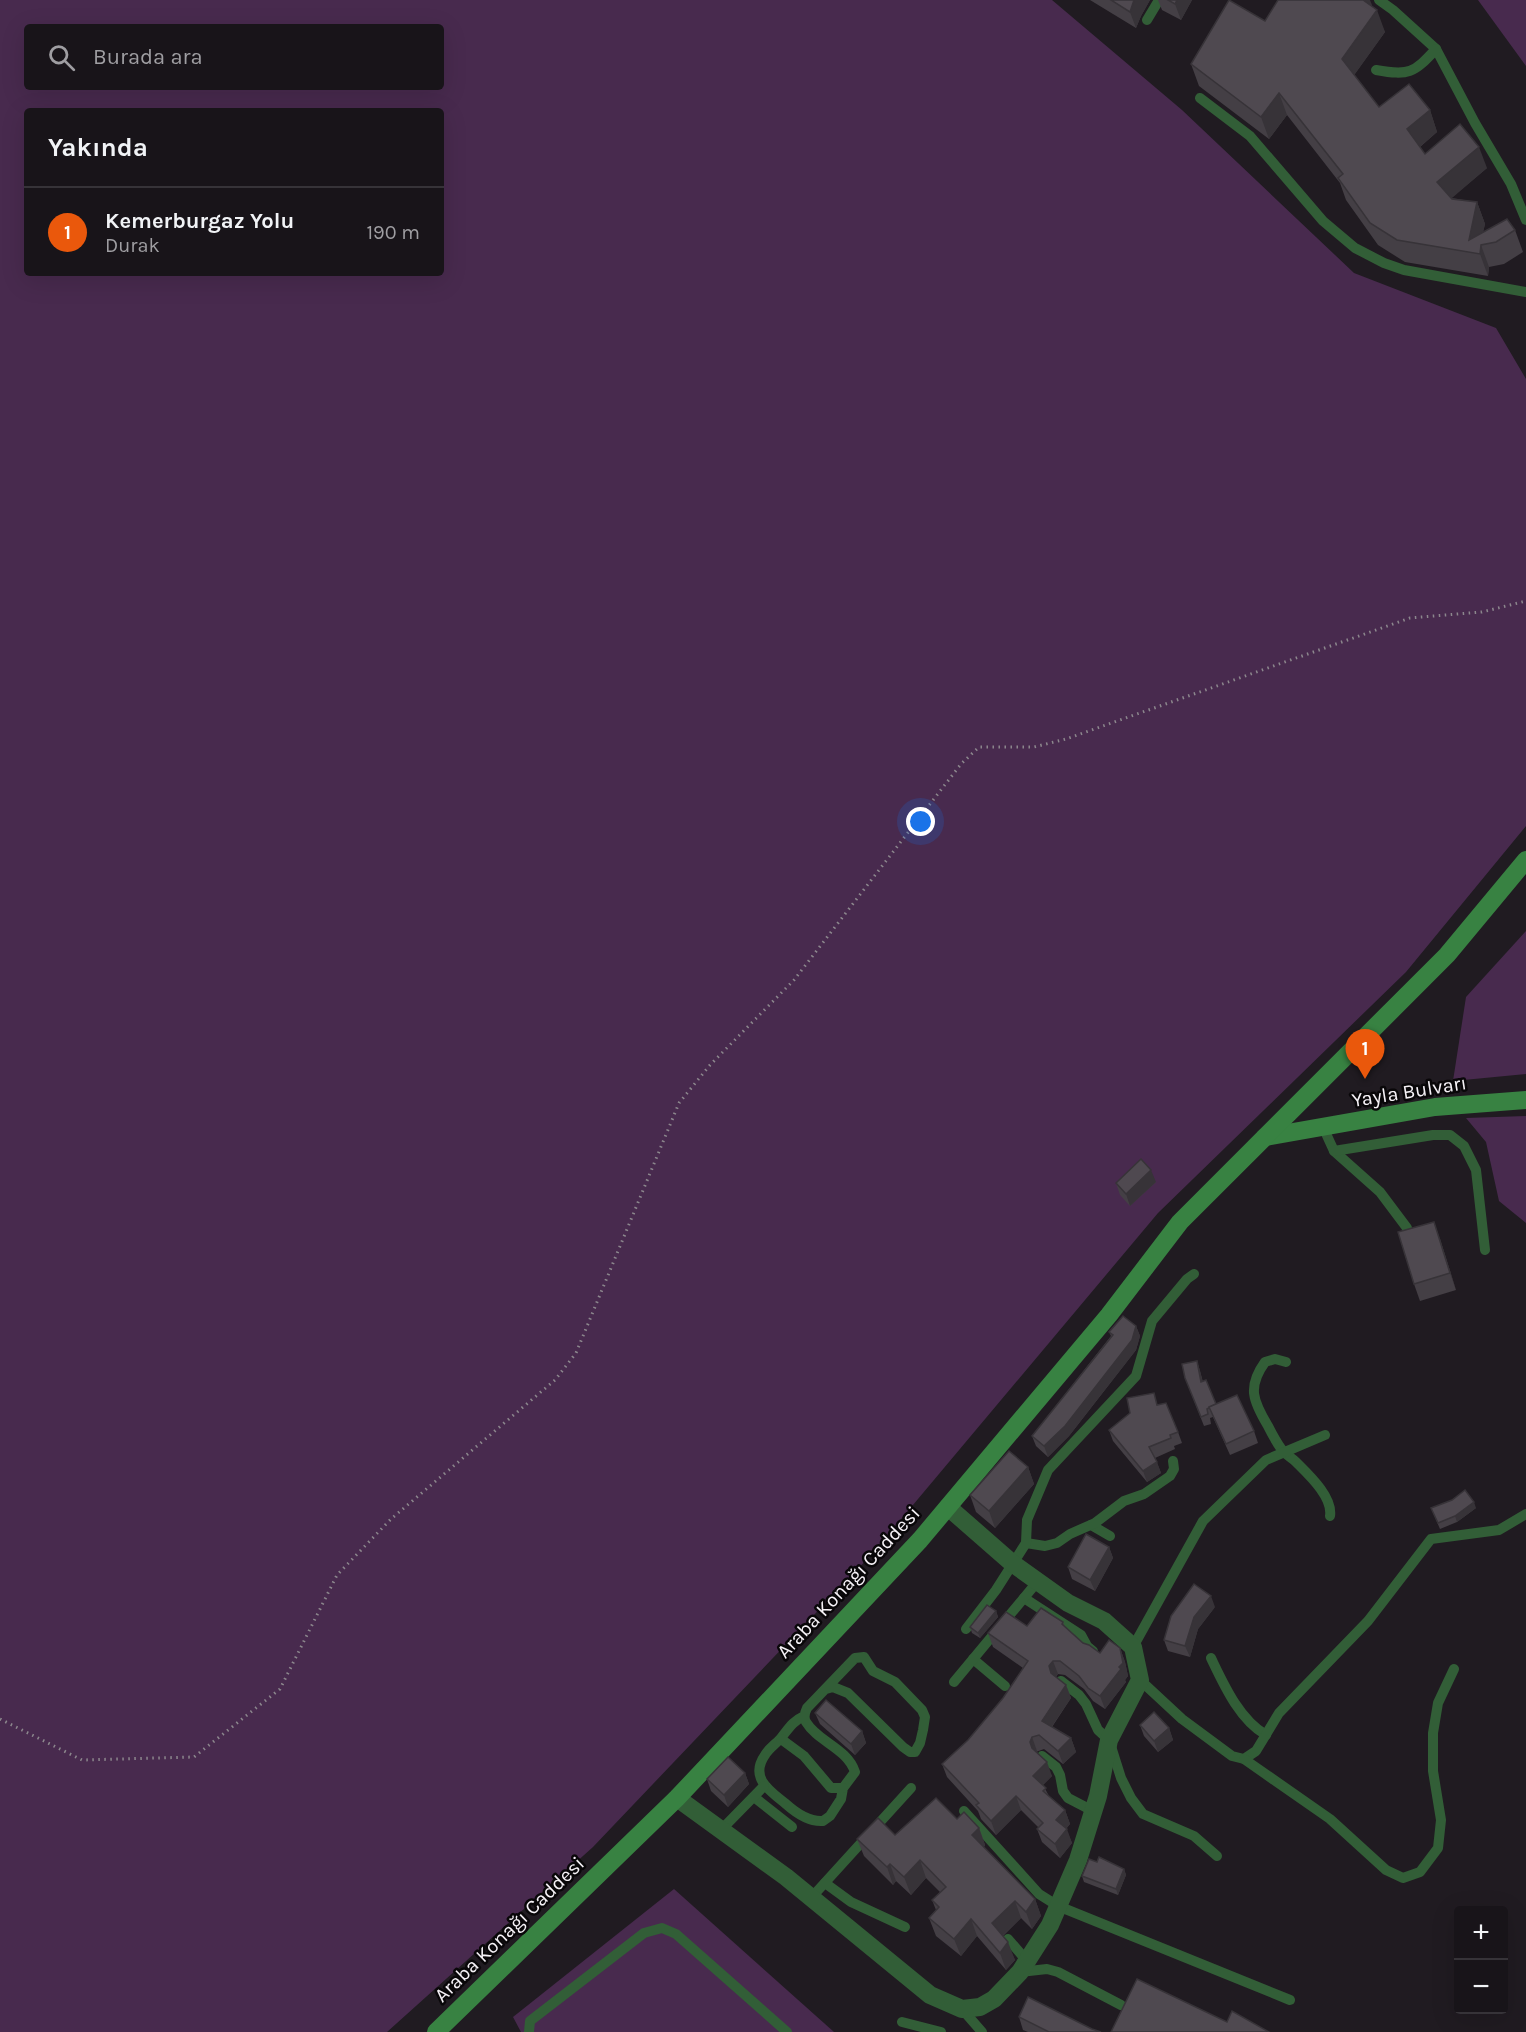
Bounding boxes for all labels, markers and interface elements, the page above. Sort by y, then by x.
search box [24,24,444,90]
icon: search [45,41,78,74]
text: Burada ara [93,44,203,70]
text: Yakında [48,132,148,163]
text: Kemerburgaz Yolu [105,208,294,234]
text: 1 [64,221,71,244]
text: 190 m [366,221,420,244]
text: Durak [105,234,160,257]
your location [906,807,935,836]
pin: 1 [1346,1030,1384,1079]
street label: Yayla Bulvarı [1350,1071,1468,1112]
street label: Araba Konağı Caddesi [772,1502,925,1663]
street label: Araba Konağı Caddesi [430,1852,589,2007]
map controls [1454,1906,1508,2014]
button: + [1454,1906,1508,1960]
button: − [1454,1960,1508,2014]

